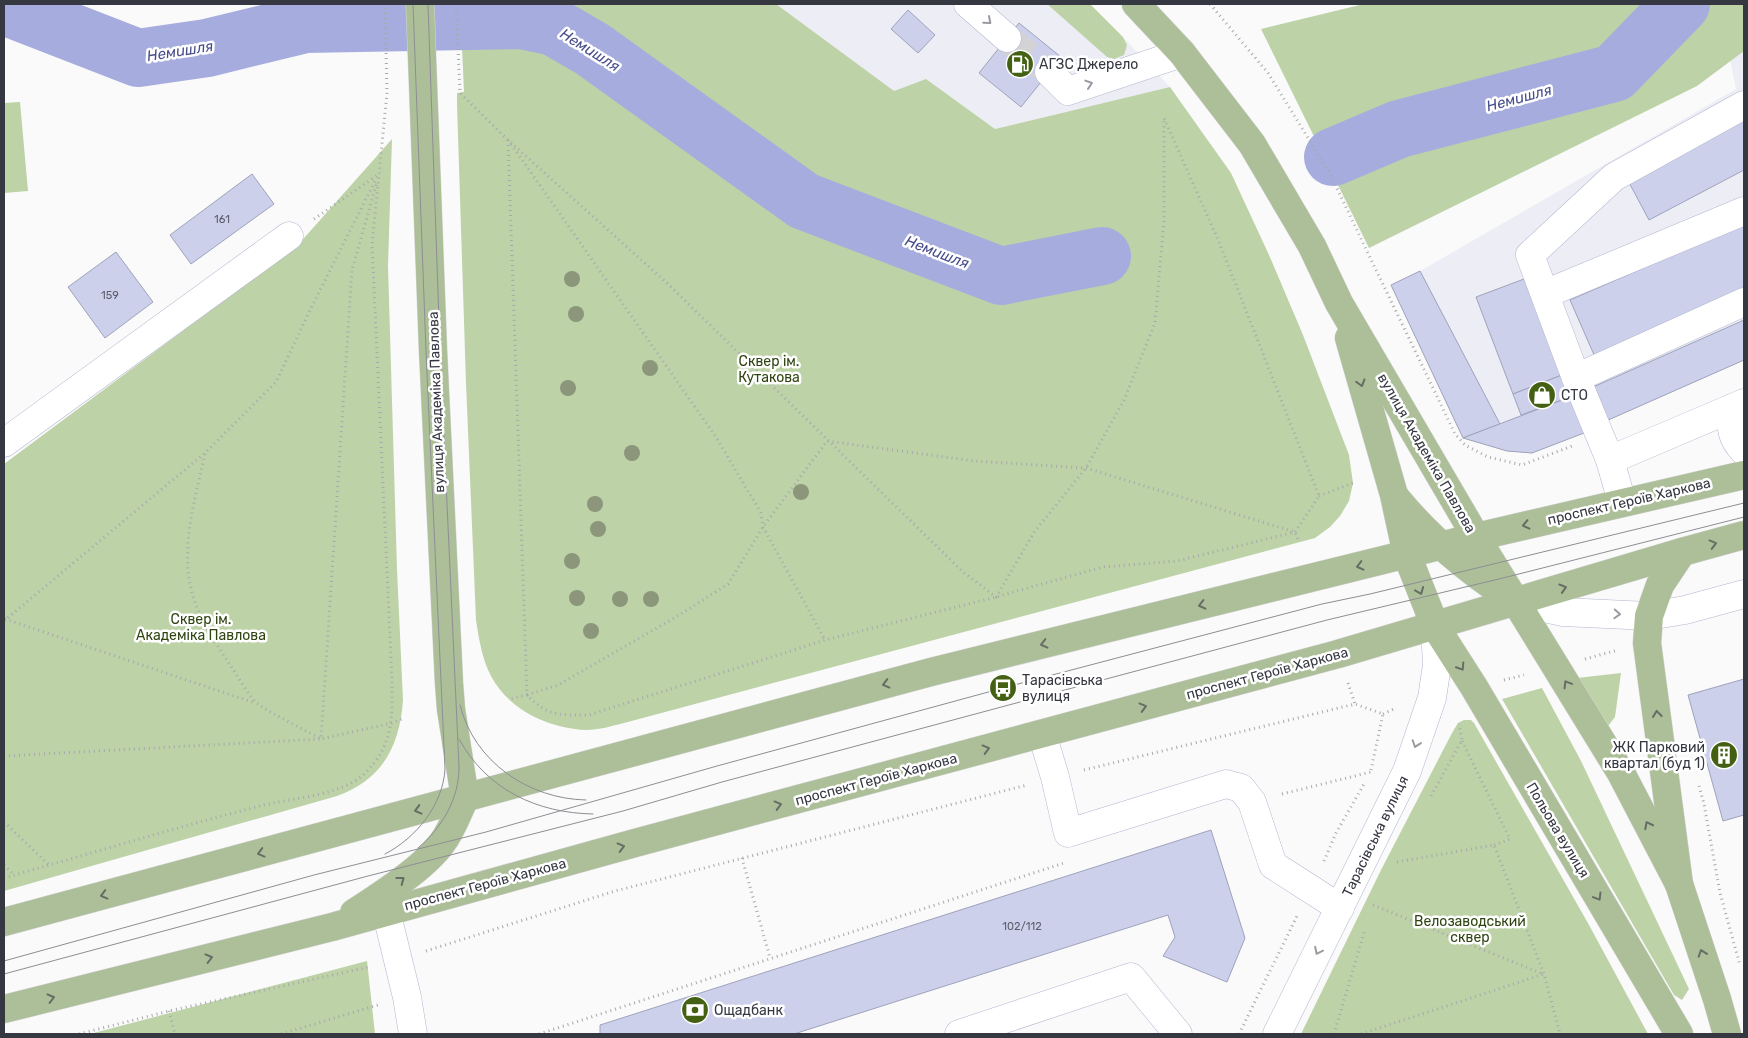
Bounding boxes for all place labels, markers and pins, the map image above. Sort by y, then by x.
fuel station icon: АГЗС Джерело [1005,49,1035,79]
place label: АГЗС Джерело [1039,56,1138,73]
shop icon: СТО [1527,380,1557,410]
place label: СТО [1561,387,1588,404]
place label: Тарасівська вулиця [1022,672,1103,705]
bus stop icon: Тарасівська вулиця [988,673,1018,703]
place label: ЖК Парковий квартал (буд 1) [1604,739,1705,772]
building icon: ЖК Парковий квартал (буд 1) [1709,740,1739,770]
bank icon: Ощадбанк [680,995,710,1025]
place label: Ощадбанк [714,1002,783,1019]

